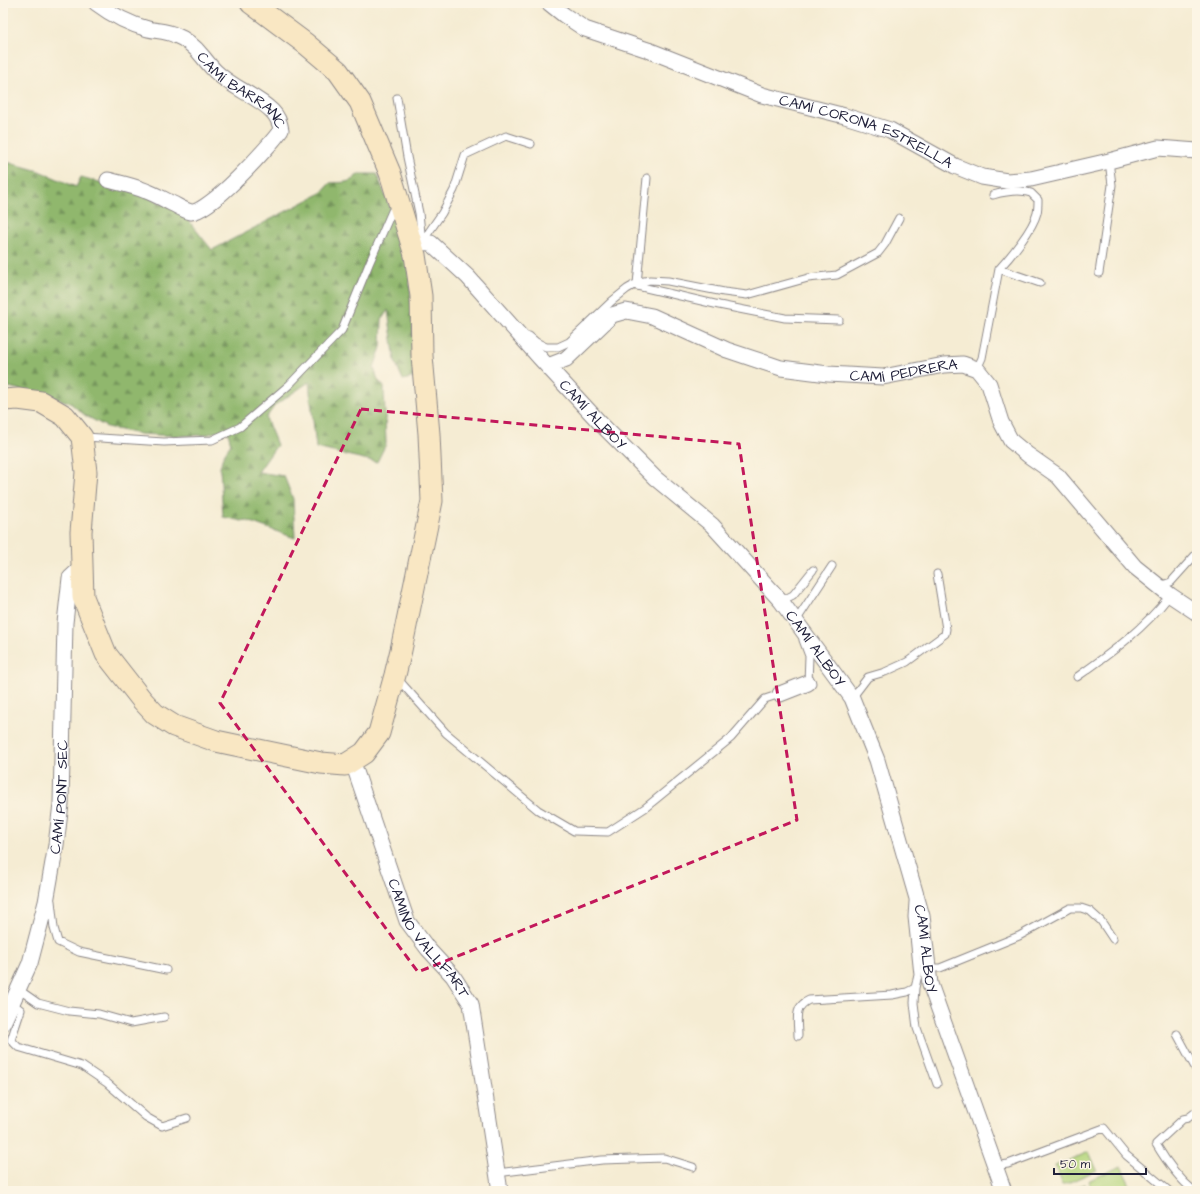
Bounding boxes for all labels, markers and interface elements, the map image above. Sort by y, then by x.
street label: CAMÍ BARRANC [192,47,291,132]
street label: CAMÍ CORONA ESTRELLA [777,89,957,174]
street label: CAMÍ PEDRERA [849,354,959,387]
street label: CAMÍ ALBOY [554,375,631,454]
street label: CAMÍ ALBOY [781,606,851,691]
street label: CAMÍ PONT SEC [44,739,73,856]
street label: CAMINO VALLFART [383,876,475,1003]
street label: CAMÍ ALBOY [909,902,943,997]
scale bar [1054,1150,1146,1176]
text: 50 m [1060,1156,1091,1173]

